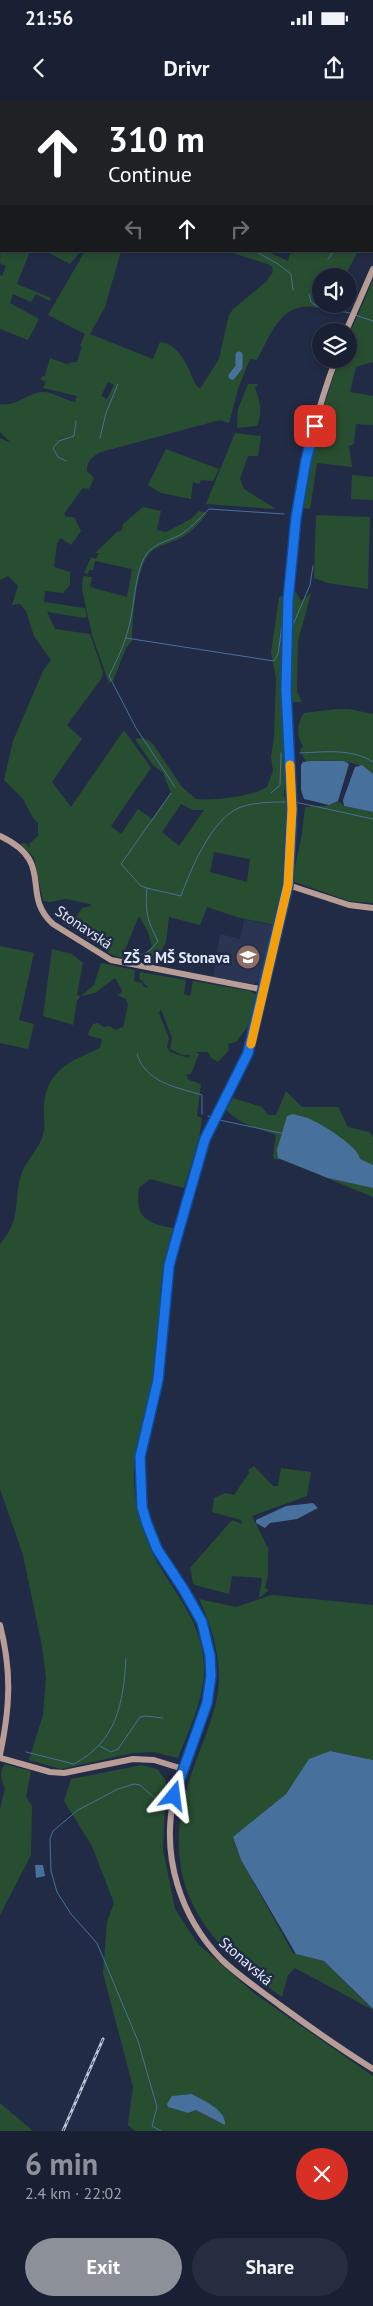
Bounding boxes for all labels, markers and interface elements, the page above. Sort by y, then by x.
text: 21:56 [25,6,73,30]
icon: back [25,54,53,82]
text: Drivr [163,54,210,82]
icon: share [320,54,348,82]
text: 310 m [108,116,205,162]
icon: ahead [25,120,90,185]
text: Continue [108,160,192,188]
icon: left [120,215,148,243]
icon: ahead [173,215,201,243]
icon: right [226,215,254,243]
map controls [312,268,357,368]
button: sound [312,268,357,313]
button: layers [312,323,357,368]
pin [294,405,336,447]
icon: arrive [301,412,329,440]
street label: Stonavská [52,901,116,953]
school or university icon: ZŠ a MŠ Stonava [235,944,261,970]
place label: ZŠ a MŠ Stonava [124,948,230,967]
position arrow [147,1769,199,1821]
street label: Stonavská [215,1933,277,1989]
text: 6 min [25,2144,98,2183]
button: close [296,2148,348,2200]
text: 2.4 km · 22:02 [25,2183,122,2203]
button: Exit [25,2238,182,2296]
button: Share [192,2238,348,2296]

